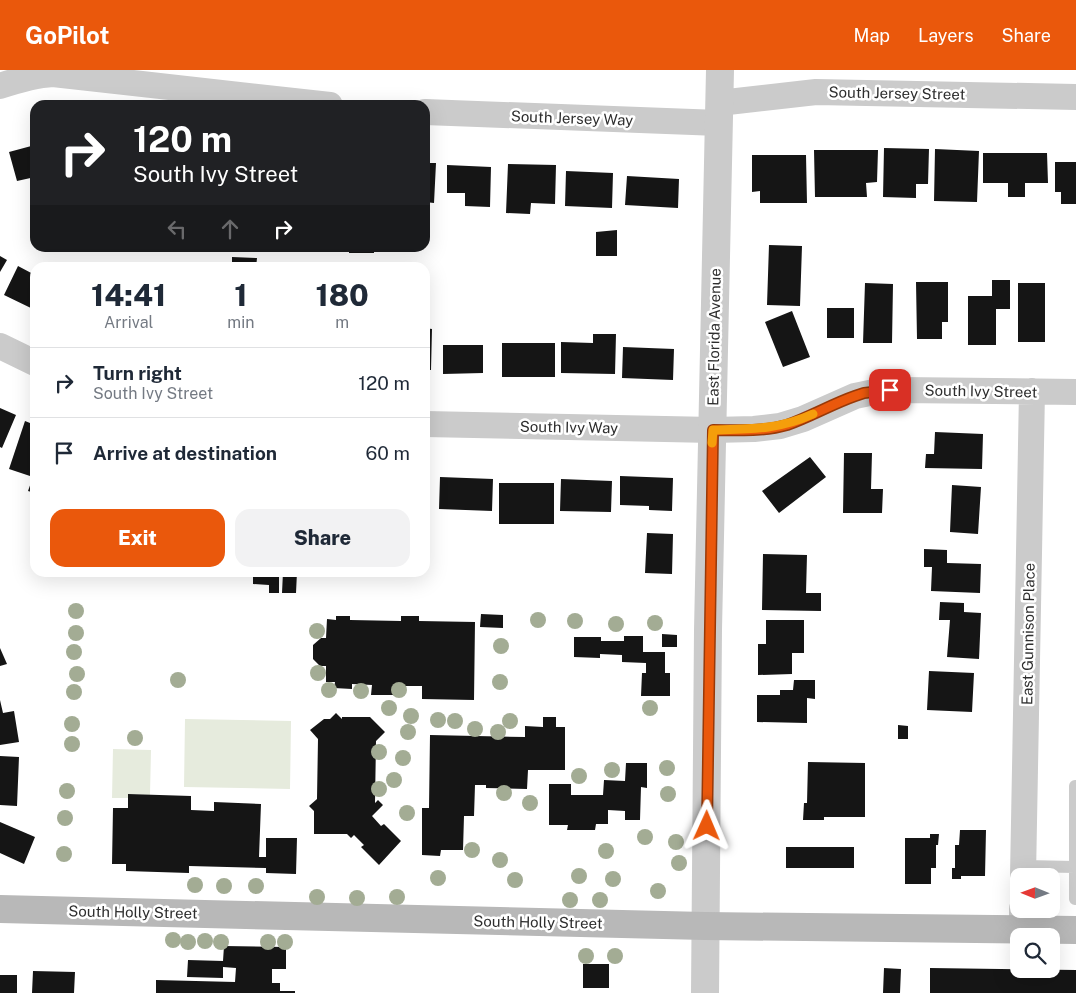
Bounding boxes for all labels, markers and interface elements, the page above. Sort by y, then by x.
text: GoPilot [25,21,109,49]
text: Map [854,25,890,46]
text: Layers [918,25,974,46]
text: Share [1002,25,1051,46]
street label: South Jersey Street [828,83,966,103]
street label: South Jersey Way [511,107,633,129]
text: 120 m [133,119,232,160]
icon: right [50,120,115,185]
text: South Ivy Street [133,161,298,187]
icon: left [163,215,191,243]
icon: ahead [216,215,244,243]
icon: right [269,215,297,243]
street label: East Florida Avenue [704,268,724,406]
text: 14:41 [91,277,166,313]
text: 1 [234,277,247,313]
text: 180 [316,277,369,313]
text: Arrival [104,313,153,332]
text: min [227,313,254,332]
text: m [335,313,349,332]
text: Turn right [93,362,182,384]
icon: right [50,369,78,397]
pin [869,369,911,411]
text: 120 m [358,372,410,394]
icon: arrive [876,376,904,404]
street label: South Ivy Street [924,382,1038,400]
text: South Ivy Street [93,384,213,403]
street label: South Ivy Way [520,418,618,436]
icon: arrive [50,439,78,467]
text: Arrive at destination [93,442,277,464]
text: 60 m [366,442,410,464]
button: Exit [50,509,225,567]
button: Share [235,509,410,567]
street label: East Gunnison Place [1018,563,1038,705]
position arrow [680,799,732,851]
north arrow [1010,868,1060,918]
map controls [1010,868,1060,978]
street label: South Holly Street [68,902,198,922]
street label: South Holly Street [473,912,603,932]
button: search [1010,928,1060,978]

